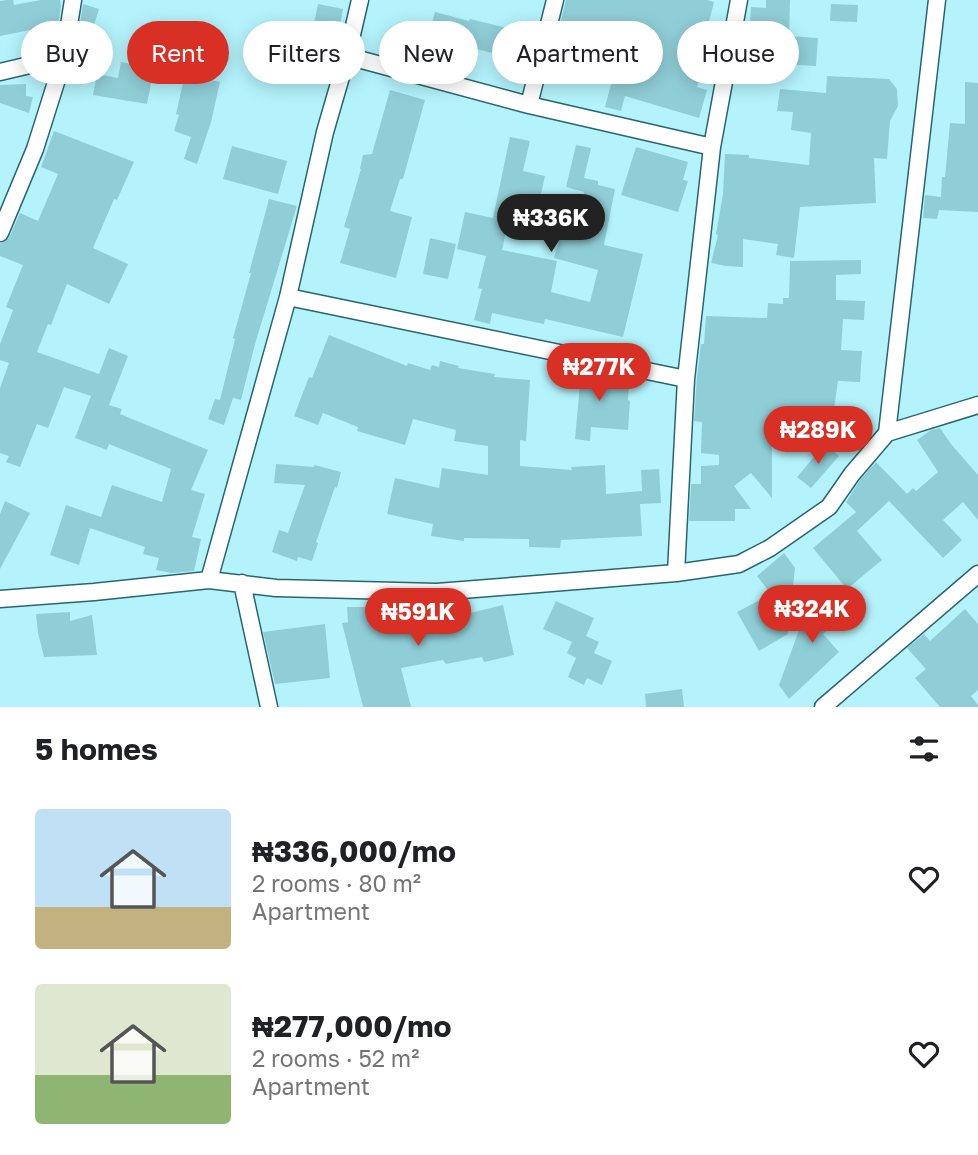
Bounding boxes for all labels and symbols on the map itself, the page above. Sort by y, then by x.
pin: ₦336K [502,194,600,254]
pin: ₦277K [550,344,648,403]
pin: ₦289K [769,406,867,466]
pin: ₦324K [763,586,861,645]
pin: ₦591K [369,588,467,648]

